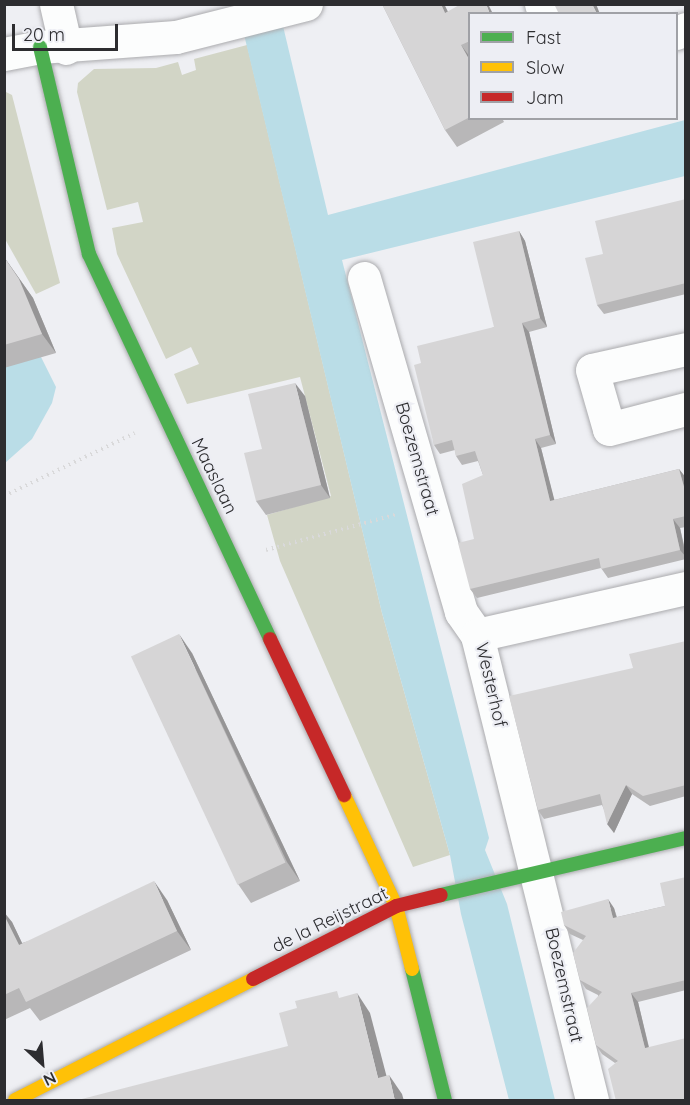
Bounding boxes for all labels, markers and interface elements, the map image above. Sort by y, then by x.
scale bar [15,12,122,50]
legend [468,12,678,120]
text: 20 m [23,23,65,46]
text: Fast [526,26,561,49]
text: Slow [526,56,564,79]
text: Jam [526,86,564,109]
street label: Boezemstraat [390,400,444,518]
street label: Maaslaan [186,434,242,518]
street label: Westerhof [471,640,511,730]
street label: de la Reijstraat [269,883,391,957]
street label: Boezemstraat [540,926,588,1044]
north arrow [12,1033,72,1093]
text: N [40,1068,60,1091]

